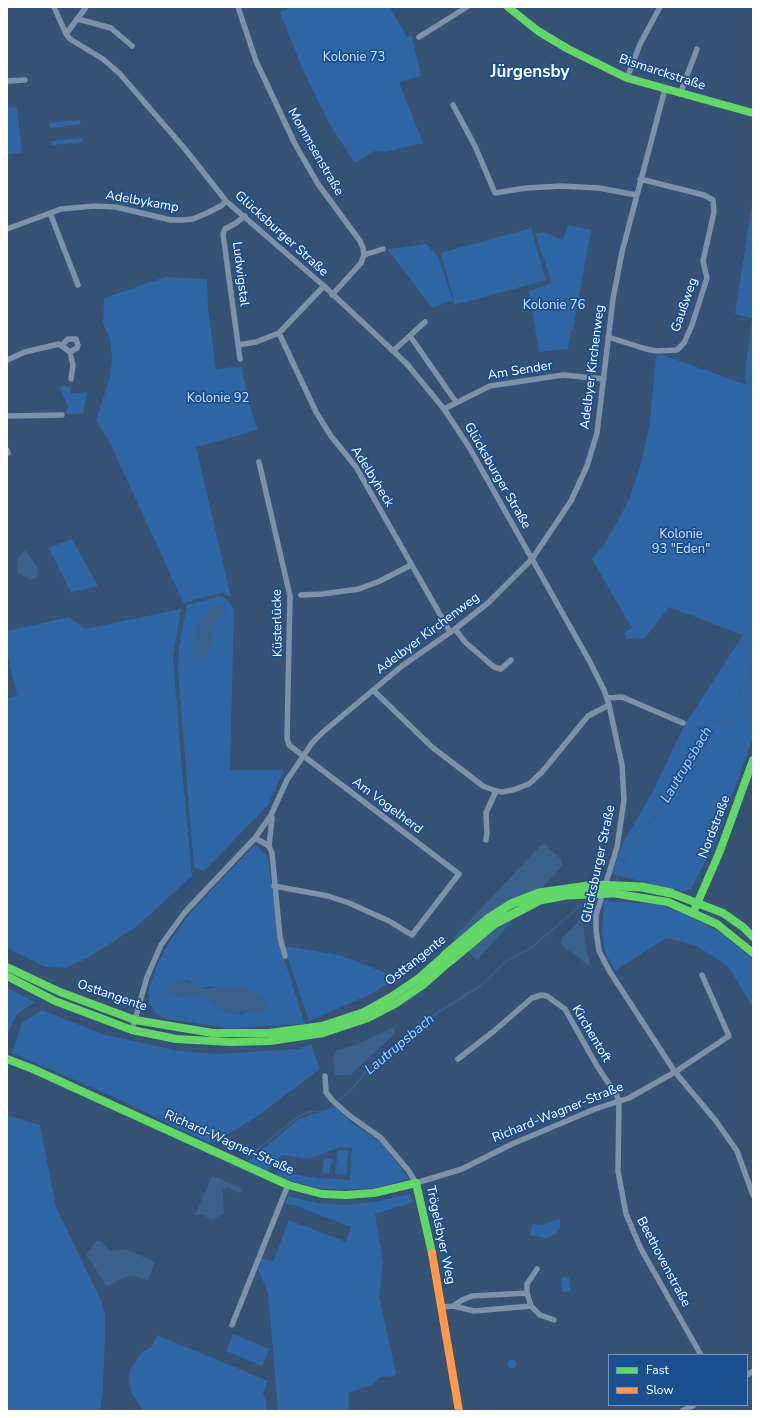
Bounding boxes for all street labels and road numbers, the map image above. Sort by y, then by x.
street label: Bismarckstraße [617,52,707,94]
street label: Mommsenstraße [284,106,346,198]
street label: Adelbykamp [104,188,180,216]
street label: Glücksburger Straße [231,188,331,280]
street label: Ludwigstal [228,241,252,307]
street label: Gaußweg [668,276,702,334]
street label: Adelbyer Kirchenweg [578,304,608,430]
street label: Am Sender [486,358,554,384]
street label: Glücksburger Straße [460,420,534,532]
street label: Adelbyheck [347,444,397,510]
street label: Küsterlücke [270,589,286,657]
street label: Adelbyer Kirchenweg [373,590,483,678]
street label: Am Vogelherd [349,774,425,838]
street label: Nordstraße [696,793,734,861]
street label: Glücksburger Straße [579,804,619,924]
street label: Osttangente [383,932,449,990]
street label: Osttangente [75,977,149,1015]
street label: Kirchentoft [568,1003,614,1065]
street label: Richard-Wagner-Straße [490,1080,626,1146]
street label: Richard-Wagner-Straße [162,1107,296,1179]
street label: Trögelsbyer Weg [422,1184,458,1286]
street label: Beethovenstraße [633,1214,693,1310]

